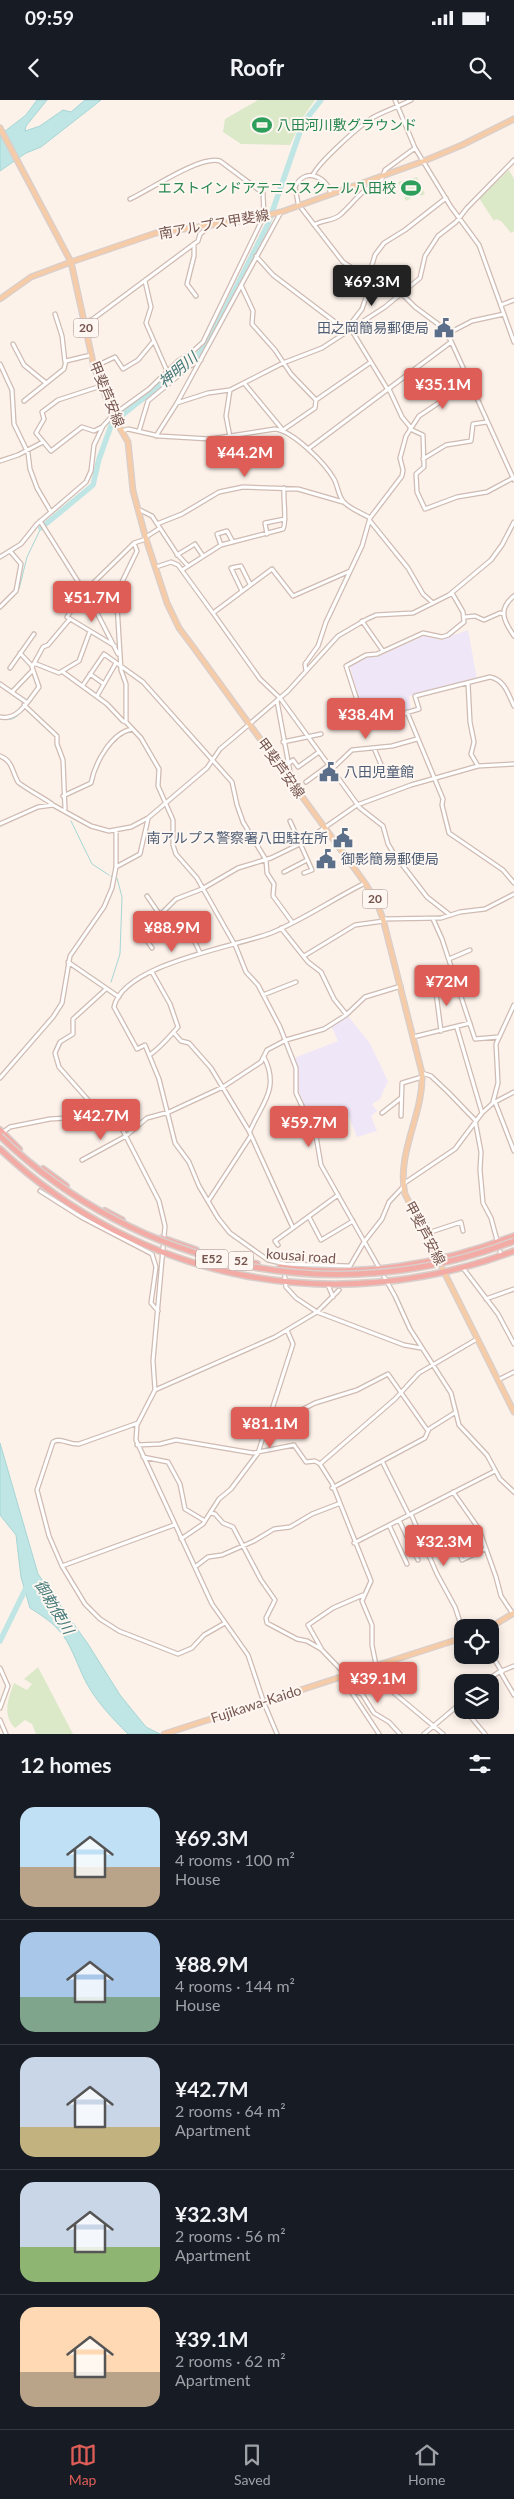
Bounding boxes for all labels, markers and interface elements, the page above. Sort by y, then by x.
text: 09:59 [25,6,74,29]
icon: back [20,54,48,82]
text: Roofr [230,54,284,81]
icon: search [466,54,494,82]
sports icon: 八田河川敷グラウンド [251,114,273,136]
place label: 八田河川敷グラウンド [277,116,417,133]
sports icon: エストインドアテニススクール八田校 [400,177,422,199]
place label: エストインドアテニススクール八田校 [158,179,396,196]
street label: 南アルプス甲斐線 [157,205,270,242]
pin: ¥69.3M [331,264,413,307]
text: ¥69.3M [344,271,400,290]
public building icon: 田之岡簡易郵便局 [433,317,455,339]
road number: 20 [74,318,98,338]
place label: 田之岡簡易郵便局 [317,319,429,336]
water label: 神明川 [154,347,202,391]
street label: 甲斐芦安線 [86,358,128,429]
pin: ¥35.1M [402,368,484,410]
text: ¥35.1M [415,374,471,393]
pin: ¥44.2M [204,436,286,478]
text: ¥44.2M [217,442,273,461]
pin: ¥51.7M [51,580,133,623]
text: ¥51.7M [64,587,120,606]
pin: ¥38.4M [325,698,407,740]
text: ¥38.4M [338,704,394,723]
street label: 甲斐芦安線 [254,734,309,801]
public building icon: 八田児童館 [318,761,340,783]
place label: 八田児童館 [344,763,414,780]
public building icon: 南アルプス警察署八田駐在所 [332,827,354,849]
place label: 南アルプス警察署八田駐在所 [146,829,328,846]
public building icon: 御影簡易郵便局 [315,848,337,870]
place label: 御影簡易郵便局 [341,850,439,867]
road number: 20 [362,890,388,909]
pin: ¥88.9M [131,910,213,953]
text: ¥88.9M [144,917,200,936]
pin: ¥72M [417,964,477,1007]
text: ¥72M [426,971,468,990]
pin: ¥42.7M [60,1098,142,1141]
text: ¥42.7M [73,1105,129,1124]
pin: ¥59.7M [268,1106,350,1148]
text: ¥59.7M [281,1112,337,1131]
street label: 甲斐芦安線 [402,1198,449,1268]
street label: kousai road [266,1245,337,1266]
road number: E52 [196,1250,228,1268]
road number: 52 [228,1252,254,1270]
pin: ¥81.1M [229,1406,311,1449]
text: ¥81.1M [242,1413,298,1432]
pin: ¥32.3M [403,1524,485,1567]
text: ¥32.3M [416,1531,472,1550]
water label: 御勅使川 [32,1576,79,1639]
map controls [454,1619,499,1719]
button: locate [454,1619,499,1664]
pin: ¥39.1M [337,1662,419,1704]
text: ¥39.1M [350,1668,406,1687]
button: layers [454,1674,499,1719]
street label: Fujikawa-Kaido [208,1681,303,1726]
icon: filters [466,1750,494,1778]
text: 12 homes [20,1752,111,1777]
text: ¥69.3M [175,1825,249,1850]
icon: home [60,1827,120,1887]
text: 4 rooms · 100 m² [175,1850,295,1869]
text: House [175,1869,220,1888]
text: ¥88.9M [175,1951,249,1976]
icon: home [60,1952,120,2012]
text: 4 rooms · 144 m² [175,1976,295,1995]
text: House [175,1995,220,2014]
text: ¥42.7M [175,2076,249,2101]
icon: home [60,2077,120,2137]
text: 2 rooms · 64 m² [175,2101,286,2120]
text: Apartment [175,2120,250,2139]
text: ¥32.3M [175,2201,249,2226]
icon: home [60,2202,120,2262]
text: 2 rooms · 56 m² [175,2226,286,2245]
text: Apartment [175,2245,250,2264]
text: ¥39.1M [175,2326,249,2351]
icon: home [60,2327,120,2387]
text: 2 rooms · 62 m² [175,2351,286,2370]
text: Apartment [175,2370,250,2389]
tab: Map [69,2441,97,2488]
tab: Saved [234,2441,271,2488]
tab: Home [408,2441,445,2488]

